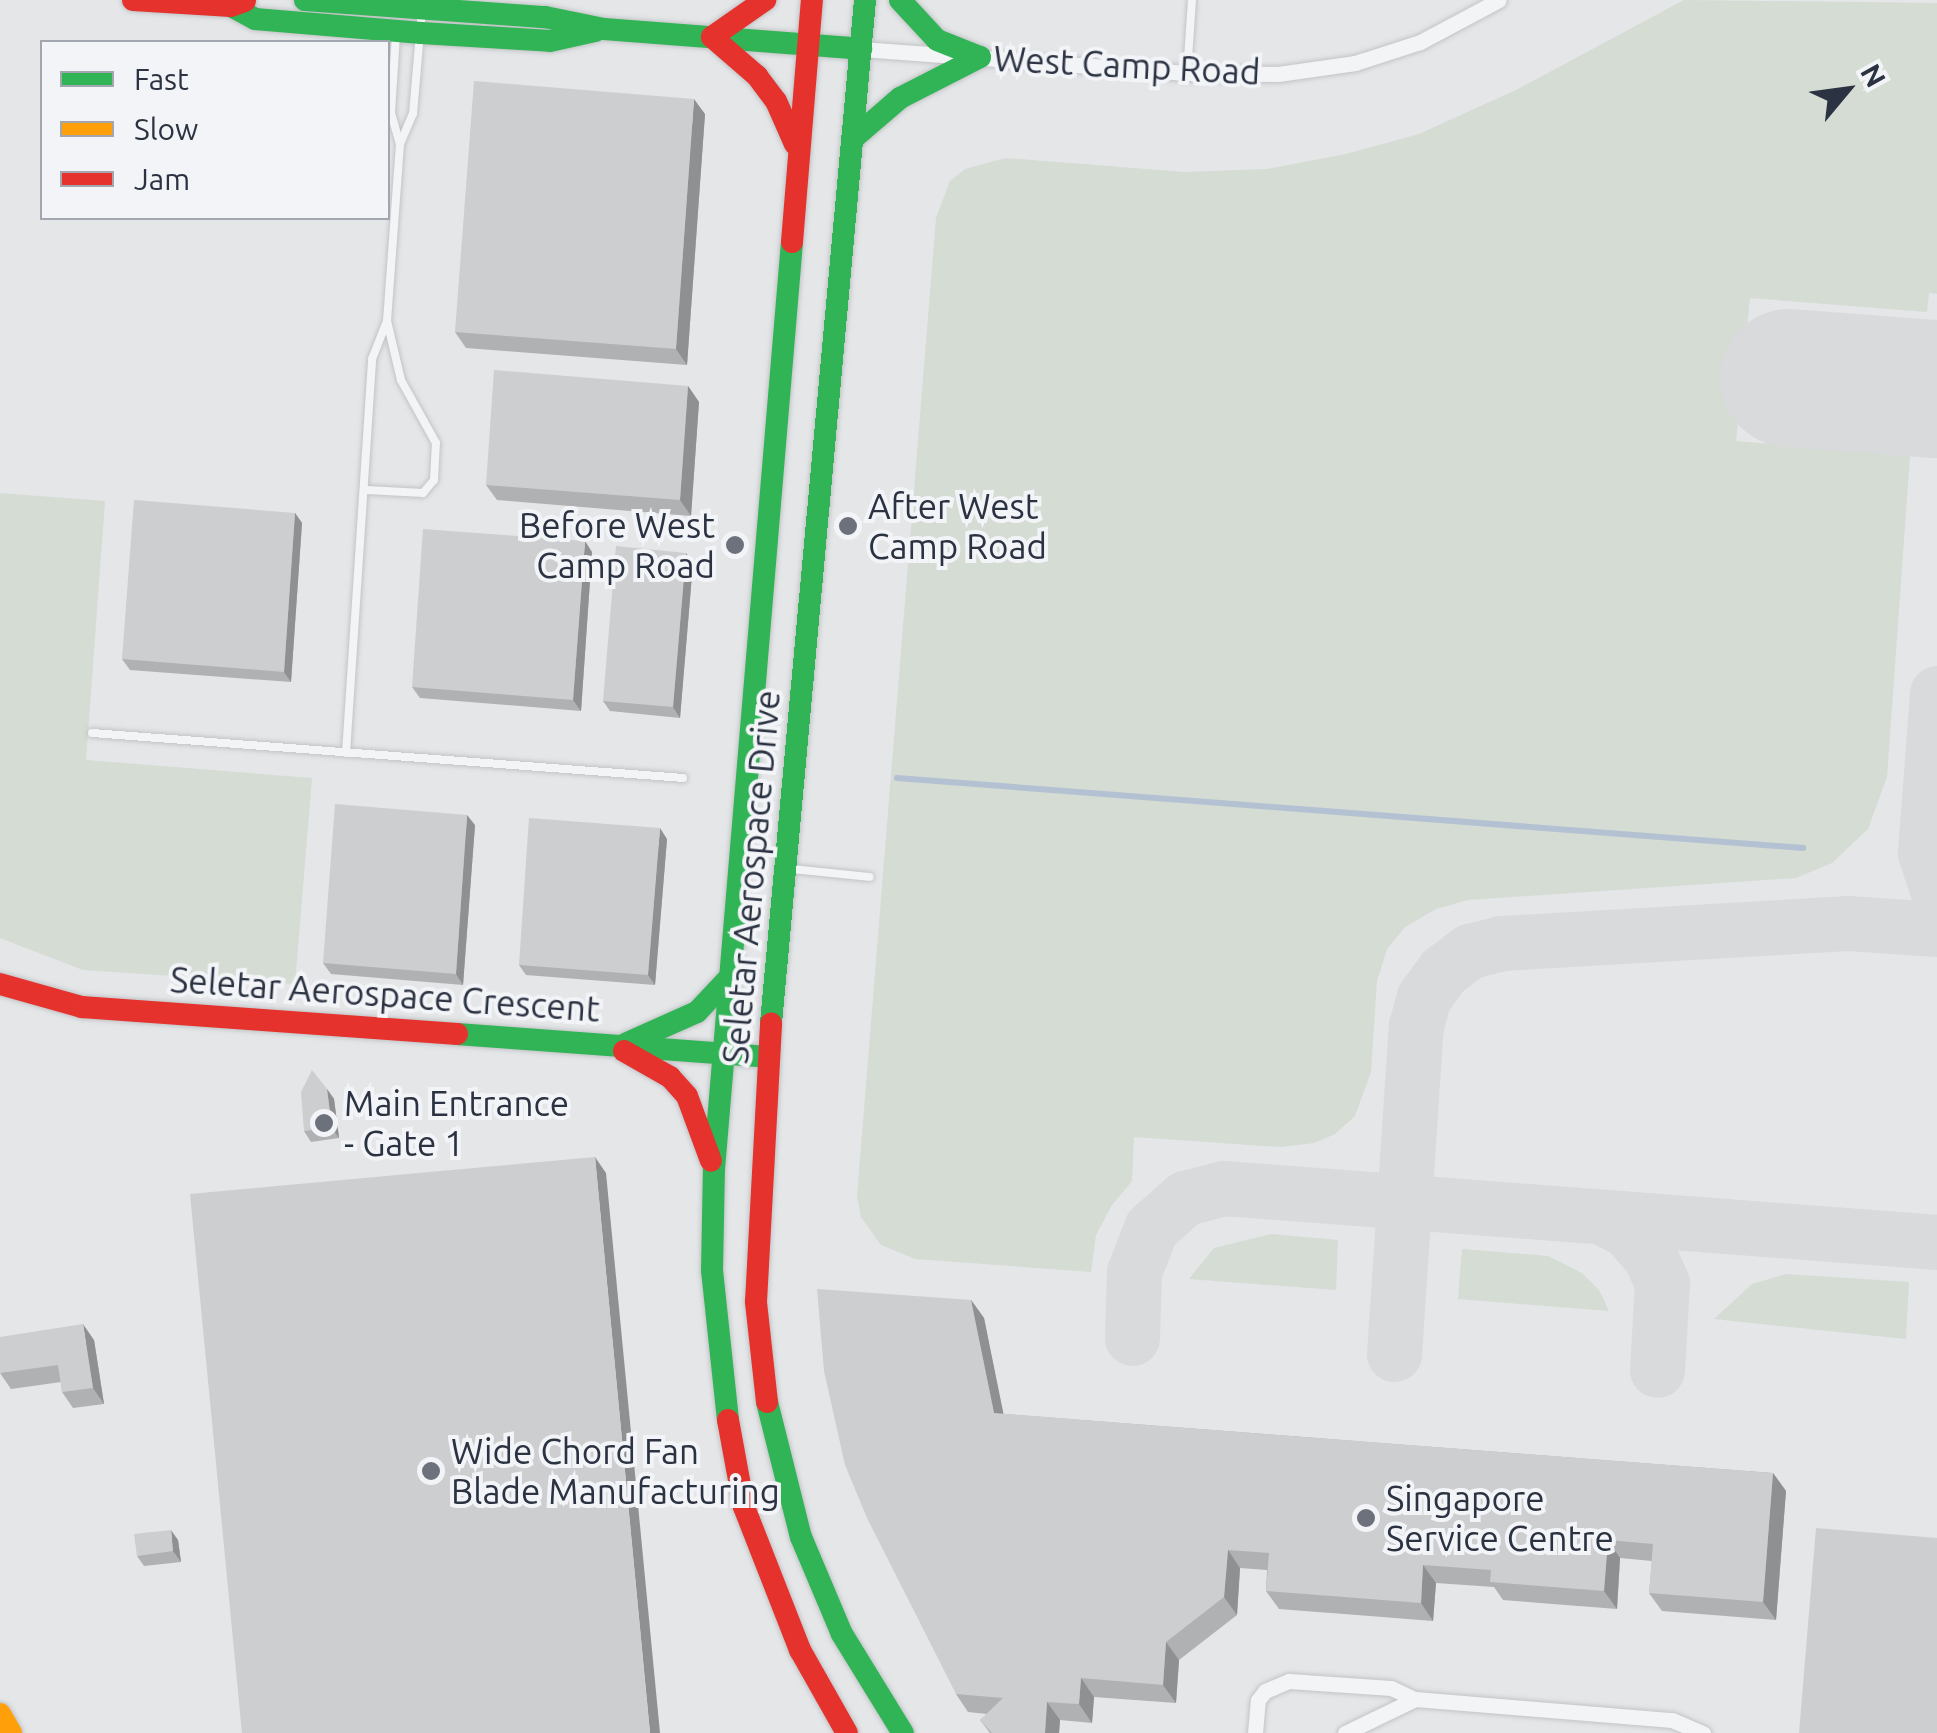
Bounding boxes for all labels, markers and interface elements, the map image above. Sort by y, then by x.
street label: West Camp Road [993,37,1261,93]
legend [40,40,390,220]
north arrow [1797,40,1897,140]
text: N [1855,59,1892,92]
text: Fast [134,62,189,96]
text: Slow [134,112,198,146]
text: Jam [134,162,190,196]
place label: After West Camp Road [868,485,1047,567]
place label: Before West Camp Road [519,504,715,586]
marker: After West Camp Road [837,515,859,537]
marker: Before West Camp Road [724,534,746,556]
street label: Seletar Aerospace Drive [714,689,788,1065]
street label: Seletar Aerospace Crescent [169,958,601,1030]
place label: Main Entrance - Gate 1 [344,1082,569,1164]
marker: Main Entrance - Gate 1 [313,1112,335,1134]
place label: Wide Chord Fan Blade Manufacturing [451,1430,780,1512]
marker: Wide Chord Fan Blade Manufacturing [420,1460,442,1482]
place label: Singapore Service Centre [1386,1477,1614,1559]
marker: Singapore Service Centre [1355,1507,1377,1529]

